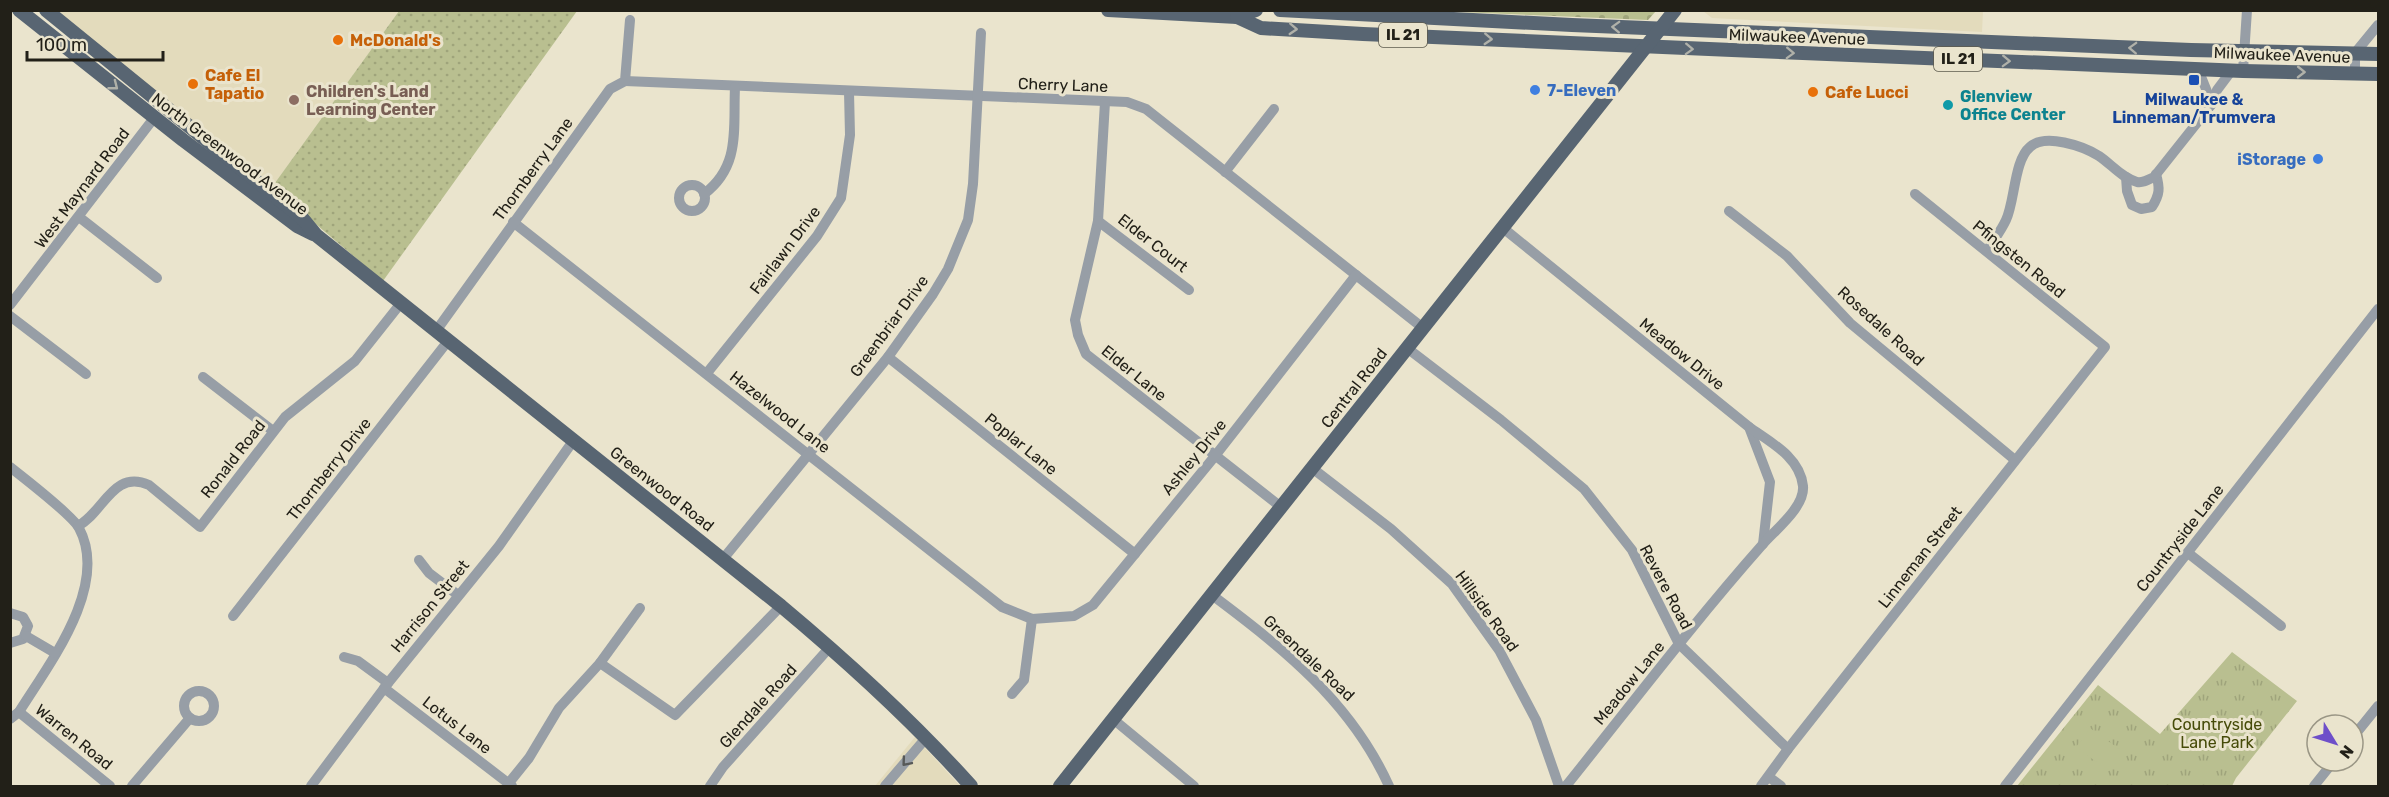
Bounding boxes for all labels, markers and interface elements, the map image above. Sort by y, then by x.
one-way arrow [1612,20,1621,33]
one-way arrow [1288,23,1297,36]
road number: IL 21 [1379,23,1427,47]
scale bar [27,24,164,62]
street label: Milwaukee Avenue [1728,25,1866,49]
place label: McDonald's [350,31,441,50]
marker: McDonald's [331,33,345,47]
one-way arrow [1483,33,1492,46]
text: 100 m [36,34,87,56]
one-way arrow [2128,41,2137,54]
one-way arrow [1684,42,1693,55]
street label: Milwaukee Avenue [2213,43,2351,67]
one-way arrow [1786,46,1795,59]
road number: IL 21 [1934,47,1982,71]
one-way arrow [2001,55,2010,68]
place label: Cafe El Tapatio [205,66,265,103]
one-way arrow [2297,66,2306,78]
marker: Milwaukee & Linneman/Trumvera [2187,73,2201,87]
street label: Cherry Lane [1018,74,1109,96]
marker: Cafe El Tapatio [186,77,200,91]
one-way arrow [107,79,118,90]
place label: 7-Eleven [1547,81,1616,100]
place label: Children's Land Learning Center [306,82,436,119]
marker: 7-Eleven [1528,83,1542,97]
place label: Cafe Lucci [1825,83,1909,102]
marker: Cafe Lucci [1806,85,1820,99]
place label: Glenview Office Center [1960,87,2066,124]
street label: North Greenwood Avenue [148,89,312,219]
place label: Milwaukee & Linneman/Trumvera [2112,90,2276,127]
marker: Children's Land Learning Center [287,93,301,107]
marker: Glenview Office Center [1941,98,1955,112]
street label: Thornberry Lane [489,114,577,224]
street label: West Maynard Road [31,124,133,252]
place label: iStorage [2237,150,2306,169]
marker: iStorage [2311,152,2325,166]
street label: Fairlawn Drive [746,202,824,298]
street label: Elder Court [1114,210,1192,276]
street label: Pfingsten Road [1969,216,2069,302]
street label: Greenbriar Drive [846,271,932,380]
street label: Rosedale Road [1834,282,1928,370]
street label: Meadow Drive [1636,314,1728,394]
street label: Elder Lane [1098,341,1170,405]
street label: Central Road [1317,344,1391,432]
street label: Hazelwood Lane [726,367,834,457]
street label: Poplar Lane [981,409,1061,479]
street label: Thornberry Drive [283,414,375,524]
street label: Ashley Drive [1158,415,1230,499]
street label: Ronald Road [197,416,269,502]
street label: Greenwood Road [606,443,718,535]
street label: Countryside Lane [2132,481,2228,595]
street label: Linneman Street [1874,502,1966,612]
street label: Revere Road [1636,541,1696,633]
street label: Harrison Street [387,556,473,656]
street label: Hillside Road [1451,567,1523,655]
street label: Greendale Road [1260,611,1358,705]
street label: Meadow Lane [1590,637,1668,729]
street label: Glendale Road [715,660,801,752]
street label: Lotus Lane [419,692,495,758]
street label: Warren Road [32,700,116,774]
north arrow [2305,713,2365,773]
park label: Countryside Lane Park [2172,715,2262,752]
text: N [2335,742,2357,762]
one-way arrow [902,755,913,766]

